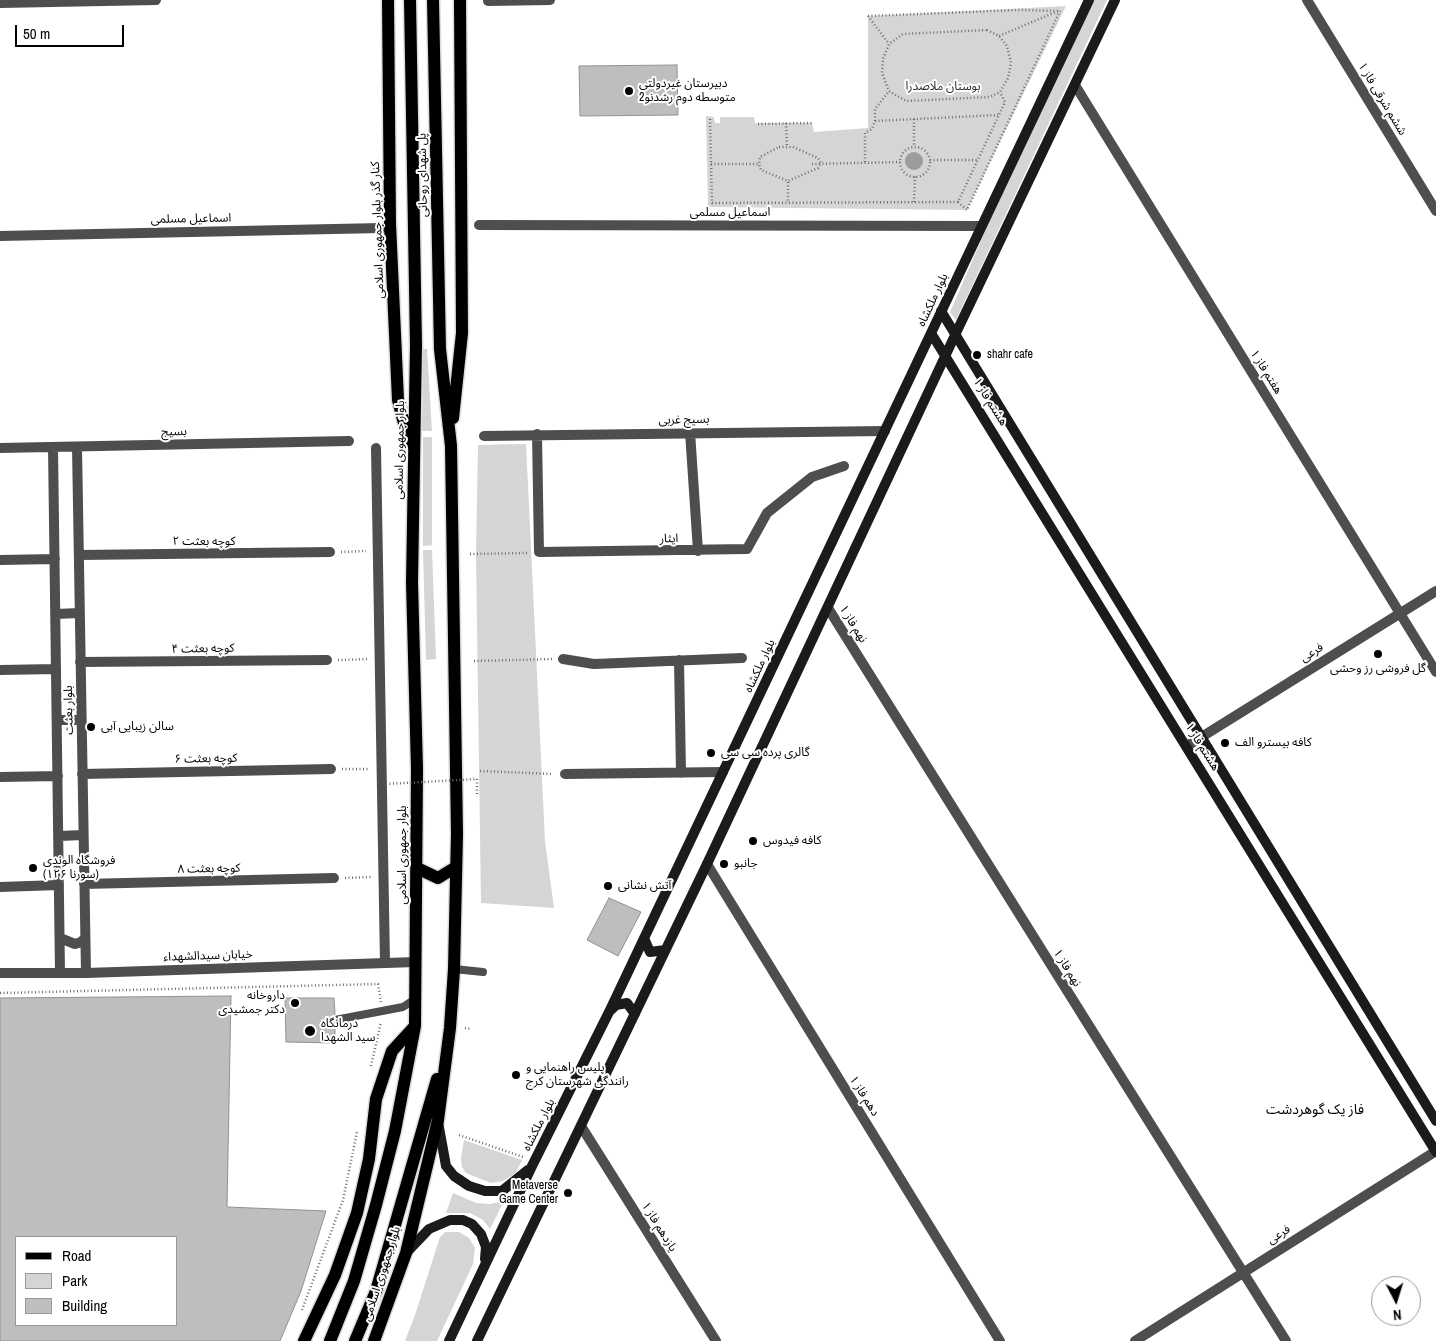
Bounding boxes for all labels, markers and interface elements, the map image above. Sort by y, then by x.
scale bar [18,15,126,47]
text: 50 m [23,23,50,44]
street label: ششم شرقی فاز ۱ [1355,60,1409,138]
place label: دبیرستان غیردولتی متوسطه دوم رشدنو2 [639,77,736,105]
park label: بوستان ملاصدرا [906,80,980,94]
marker: دبیرستان غیردولتی متوسطه دوم رشدنو2 [623,85,635,97]
street label: پل شهدای روحانی [415,133,431,217]
street label: کنار گذر بلوار جمهوری اسلامی [368,161,388,299]
street label: اسماعیل مسلمی [690,206,770,220]
street label: اسماعیل مسلمی [151,211,231,227]
street label: بلوار ملکشاه [914,271,952,329]
street label: هفتم فاز ۱ [1247,347,1285,397]
place label: shahr cafe [987,348,1033,362]
marker: shahr cafe [971,349,983,361]
street label: هشتم فاز ۱ [970,375,1010,429]
street label: بلوار جمهوری اسلامی [392,400,408,500]
street label: بسیج غربی [658,412,710,428]
street label: بسیج [161,425,187,439]
street label: ایثار [659,532,679,546]
street label: کوچه بعثت ۲ [173,535,235,549]
street label: نهم فاز ۱ [836,603,870,645]
street label: بلوار ملکشاه [741,637,779,695]
street label: فرعی [1298,640,1326,666]
street label: کوچه بعثت ۴ [171,641,235,657]
marker: گل فروشی رز وحشی [1372,648,1384,660]
place label: گل فروشی رز وحشی [1330,662,1426,676]
street label: بلوار بعثت [61,685,77,735]
place label: سالن زیبایی آبی [101,720,174,734]
street label: هشتم فاز ۱ [1182,720,1222,774]
marker: سالن زیبایی آبی [85,721,97,733]
place label: کافه بیسترو الف [1235,736,1312,750]
marker: کافه بیسترو الف [1219,737,1231,749]
place label: گالری پرده سی سی [721,746,810,760]
marker: گالری پرده سی سی [705,747,717,759]
street label: کوچه بعثت ۶ [174,751,238,767]
street label: بلوار جمهوری اسلامی [396,805,410,905]
place label: كافه فيدوس [763,834,821,848]
marker: كافه فيدوس [747,835,759,847]
place label: فروشگاه الوندی (سورنا ۱۲۶) [43,854,115,882]
place label: جانبو [734,857,758,871]
marker: جانبو [718,858,730,870]
street label: کوچه بعثت ۸ [177,861,241,877]
marker: فروشگاه الوندی (سورنا ۱۲۶) [27,862,39,874]
place label: آتش نشانی [618,879,671,893]
marker: آتش نشانی [602,880,614,892]
street label: خیابان سیدالشهداء [163,947,253,965]
street label: نهم فاز ۱ [1050,947,1084,989]
place label: داروخانه دکتر جمشیدی [218,989,285,1017]
marker: داروخانه دکتر جمشیدی [289,997,301,1009]
place label: درمانگاه سید الشهدا [321,1017,376,1045]
marker: درمانگاه سید الشهدا [303,1024,317,1038]
place label: پلیس راهنمایی و رانندگی شهرستان کرج [526,1061,629,1089]
marker: پلیس راهنمایی و رانندگی شهرستان کرج [510,1069,522,1081]
street label: دهم فاز ۱ [846,1073,882,1119]
street label: بلوار ملکشاه [520,1096,558,1154]
district label: فاز یک گوهردشت [1266,1102,1364,1118]
place label: Metaverse Game Center [499,1179,558,1207]
marker: Metaverse Game Center [562,1187,574,1199]
street label: یازدهم فاز ۱ [638,1199,680,1255]
street label: فرعی [1265,1222,1293,1248]
street label: بلوار جمهوری اسلامی [360,1225,404,1323]
legend [15,1236,178,1326]
text: Road [62,1245,91,1266]
text: Park [62,1270,87,1291]
north arrow [1371,1276,1421,1326]
text: Building [62,1295,107,1316]
text: N [1392,1306,1402,1324]

